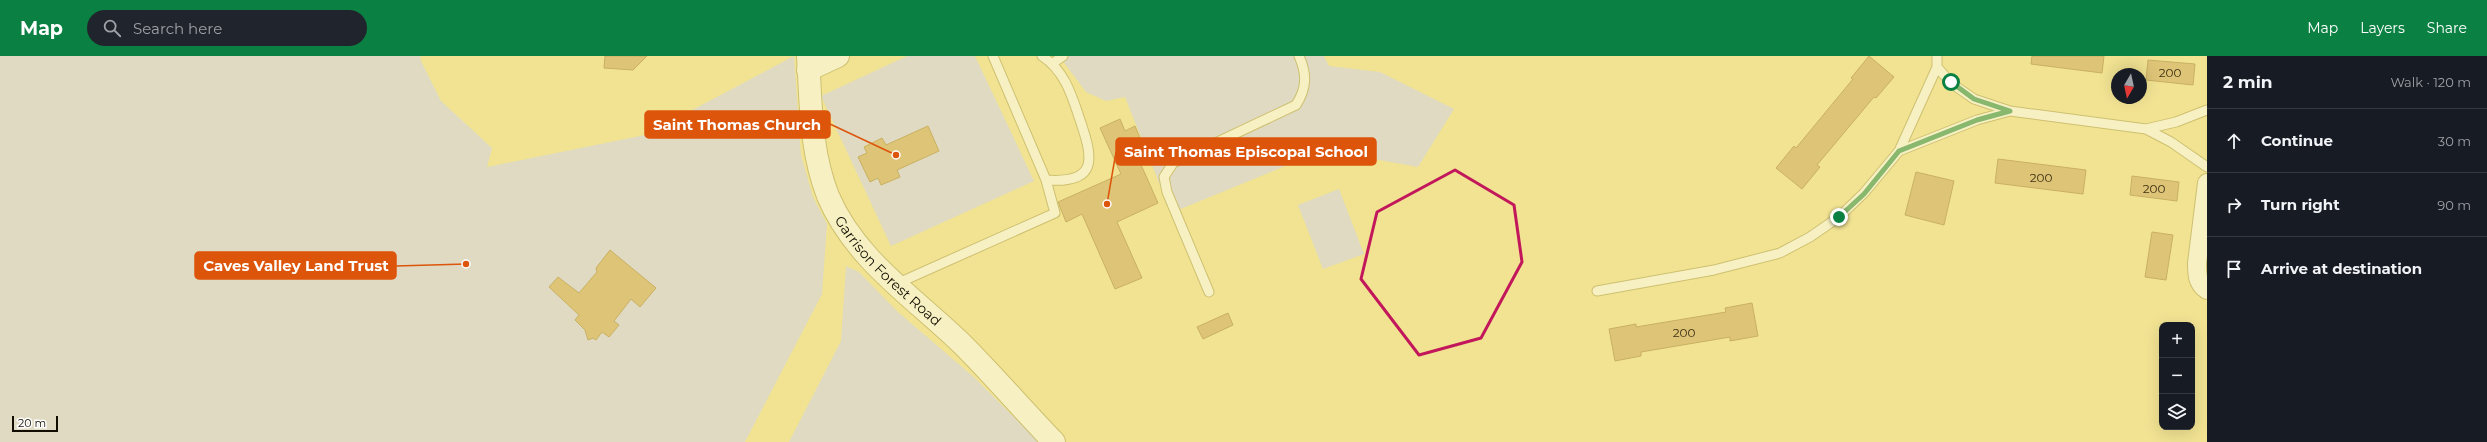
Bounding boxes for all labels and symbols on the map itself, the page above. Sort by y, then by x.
house number: 200 [2159,65,2181,80]
north arrow [2111,68,2147,104]
route start [1942,73,1960,91]
callout: Saint Thomas Church [645,111,830,138]
text: Saint Thomas Church [653,115,821,134]
callout: Saint Thomas Episcopal School [1116,138,1376,165]
text: Saint Thomas Episcopal School [1124,142,1368,161]
house number: 200 [2030,170,2052,185]
house number: 200 [2143,181,2165,196]
route end [1830,208,1848,226]
street label: Garrison Forest Road [831,212,945,330]
callout: Caves Valley Land Trust [195,252,396,279]
text: Caves Valley Land Trust [203,256,389,275]
house number: 200 [1673,325,1695,340]
scale bar [12,414,58,433]

